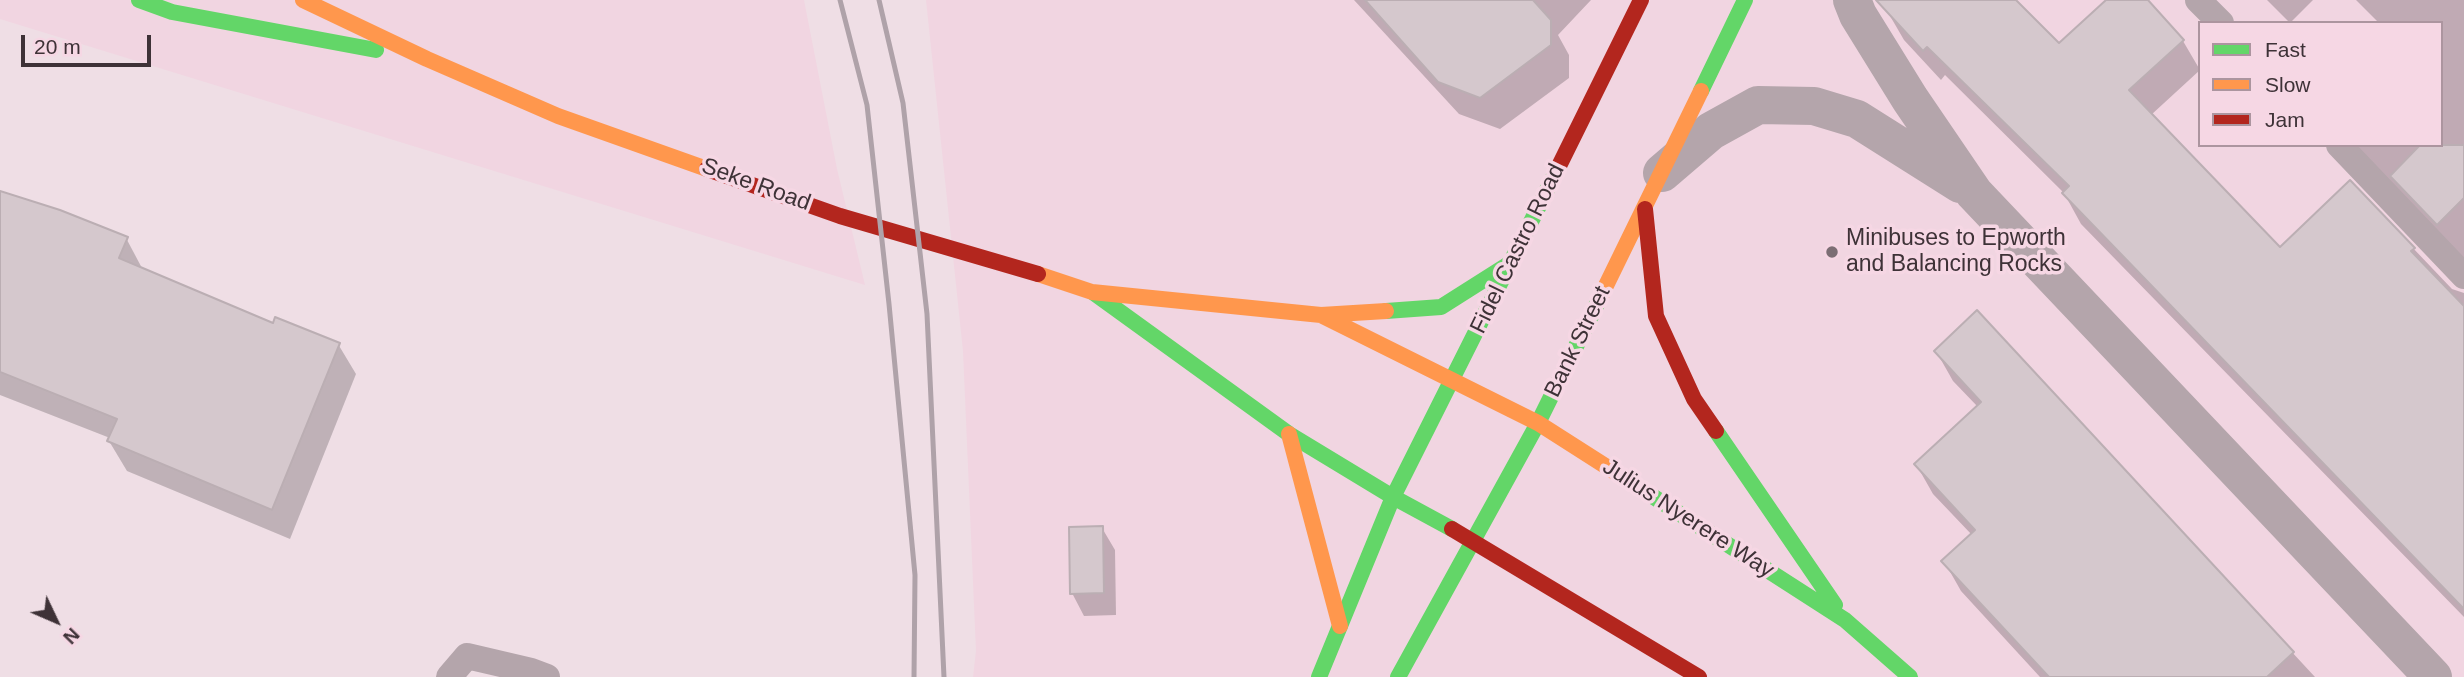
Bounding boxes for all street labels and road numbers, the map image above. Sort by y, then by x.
street label: Seke Road [698,153,814,217]
street label: Fidel Castro Road [1465,160,1571,338]
street label: Bank Street [1539,282,1617,402]
street label: Julius Nyerere Way [1597,453,1779,585]

